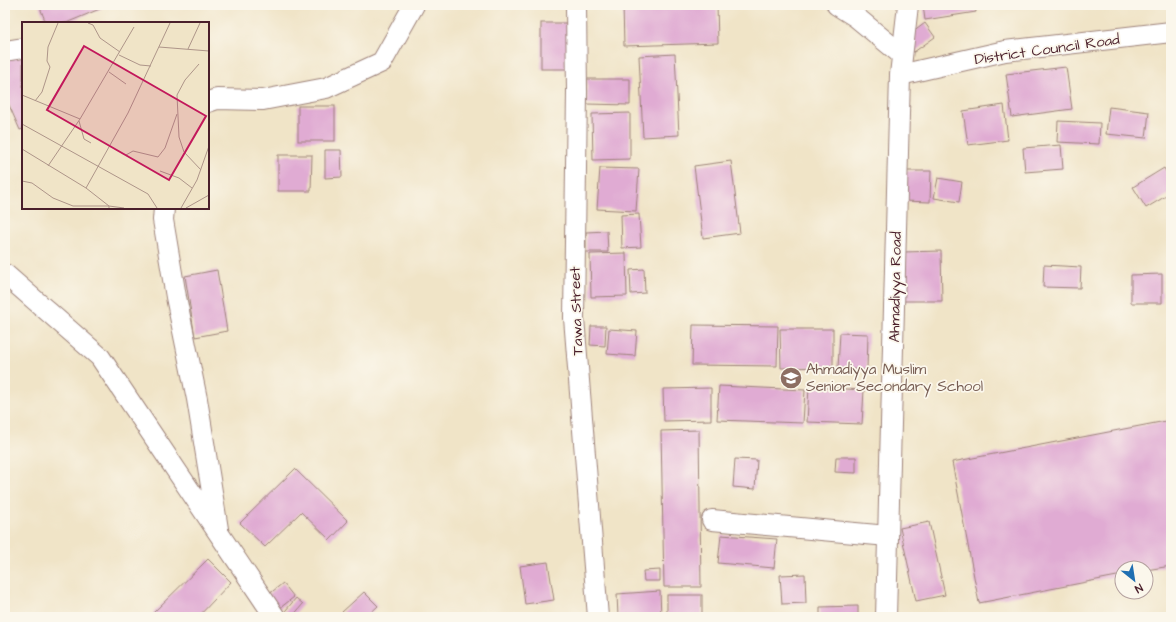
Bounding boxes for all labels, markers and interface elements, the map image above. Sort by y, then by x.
inset map [22,22,209,209]
street label: District Council Road [973,29,1121,70]
street label: Ahmadiyya Road [884,231,908,343]
street label: Tawa Street [564,266,589,356]
place label: Ahmadiyya Muslim Senior Secondary School [806,359,983,398]
school or university icon: Ahmadiyya Muslim Senior Secondary School [778,365,804,391]
north arrow [1114,560,1154,600]
text: N [1132,580,1145,596]

